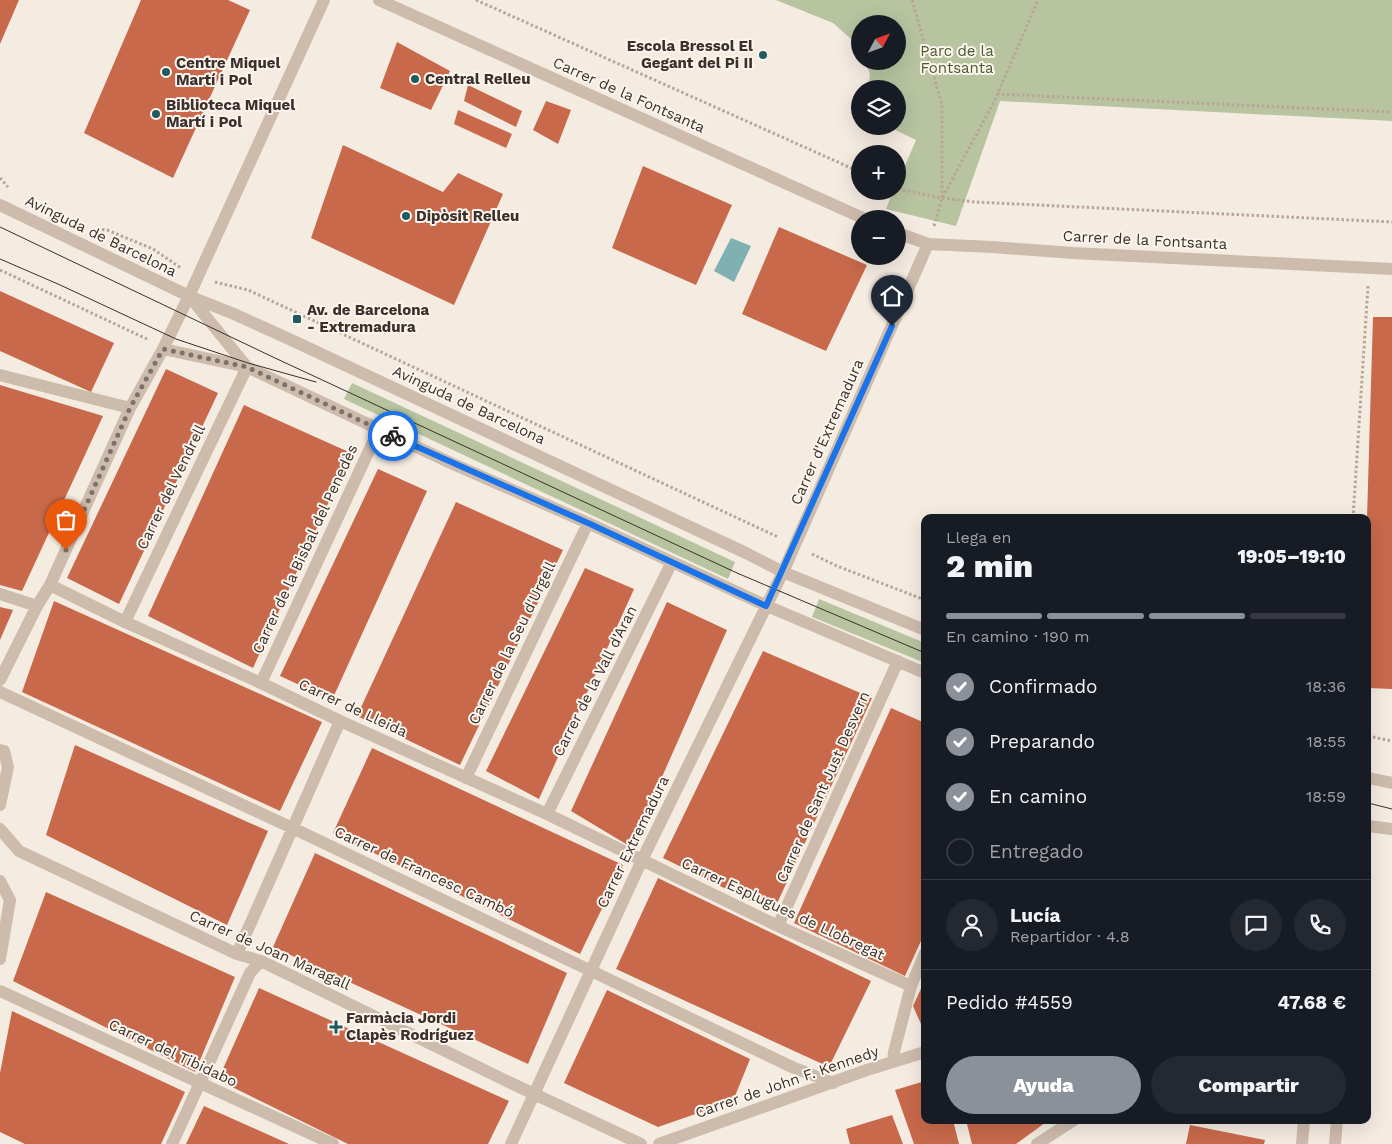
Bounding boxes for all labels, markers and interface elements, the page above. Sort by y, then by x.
north arrow [851,15,906,70]
map controls [851,15,906,265]
place label: Escola Bressol El Gegant del Pi II [627,37,753,72]
park label: Parc de la Fontsanta [920,42,994,77]
marker: Escola Bressol El Gegant del Pi II [757,49,769,61]
street label: Carrer de la Fontsanta [550,53,708,137]
place label: Centre Miquel Martí i Pol [176,54,280,89]
marker: Centre Miquel Martí i Pol [160,66,172,78]
place label: Central Relleu [425,70,530,88]
marker: Central Relleu [409,73,421,85]
button: layers [851,80,906,135]
place label: Biblioteca Miquel Martí i Pol [166,96,295,131]
marker: Biblioteca Miquel Martí i Pol [150,108,162,120]
button: + [851,145,906,200]
street label: Avinguda de Barcelona [22,191,180,281]
place label: Dipòsit Relleu [416,207,519,225]
marker: Dipòsit Relleu [400,210,412,222]
button: − [851,210,906,265]
street label: Carrer de la Fontsanta [1062,227,1228,253]
pin [871,275,913,326]
icon: home [878,282,906,310]
place label: Av. de Barcelona - Extremadura [307,301,430,336]
marker: Av. de Barcelona - Extremadura [291,313,303,325]
street label: Carrer d'Extremadura [787,356,867,508]
street label: Avinguda de Barcelona [390,362,549,448]
courier [368,411,418,461]
street label: Carrer del Vendrell [133,421,209,553]
icon: bike [379,422,407,450]
street label: Carrer de la Bisbal del Penedès [248,441,362,657]
pin [45,499,87,550]
icon: bag [52,506,80,534]
text: Llega en [946,528,1012,547]
text: 19:05–19:10 [1237,545,1346,568]
text: 2 min [946,547,1033,585]
street label: Carrer de la Seu d'Urgell [465,558,560,727]
street label: Carrer de la Vall d'Aran [549,603,641,759]
text: En camino · 190 m [946,627,1090,646]
icon: check [946,673,974,701]
street label: Carrer de Lleida [296,675,411,741]
text: Confirmado [989,675,1098,698]
text: 18:36 [1306,677,1346,696]
street label: Carrer de Sant Just Desvern [773,688,873,886]
icon: check [946,728,974,756]
text: Preparando [989,730,1095,753]
text: 18:55 [1307,732,1346,751]
street label: Carrer Extremadura [593,773,673,911]
icon: check [946,783,974,811]
text: En camino [989,785,1087,808]
text: 18:59 [1306,787,1346,806]
street label: Carrer de Francesc Cambó [332,822,516,922]
text: Entregado [989,840,1083,863]
street label: Carrer Esplugues de Llobregat [679,854,888,964]
button: person [946,899,998,951]
button: chat [1230,899,1282,951]
button: phone [1294,899,1346,951]
text: Lucía [1010,904,1060,927]
street label: Carrer de Joan Maragall [187,906,354,994]
text: Repartidor · 4.8 [1010,927,1130,946]
text: Pedido #4559 [946,991,1073,1014]
text: 47.68 € [1278,991,1346,1014]
place label: Farmàcia Jordi Clapès Rodríguez [346,1009,474,1044]
street label: Carrer del Tibidabo [106,1015,240,1091]
marker: Farmàcia Jordi Clapès Rodríguez [330,1021,342,1033]
street label: Carrer de John F. Kennedy [693,1042,881,1122]
button: Ayuda [946,1056,1141,1114]
button: Compartir [1151,1056,1346,1114]

